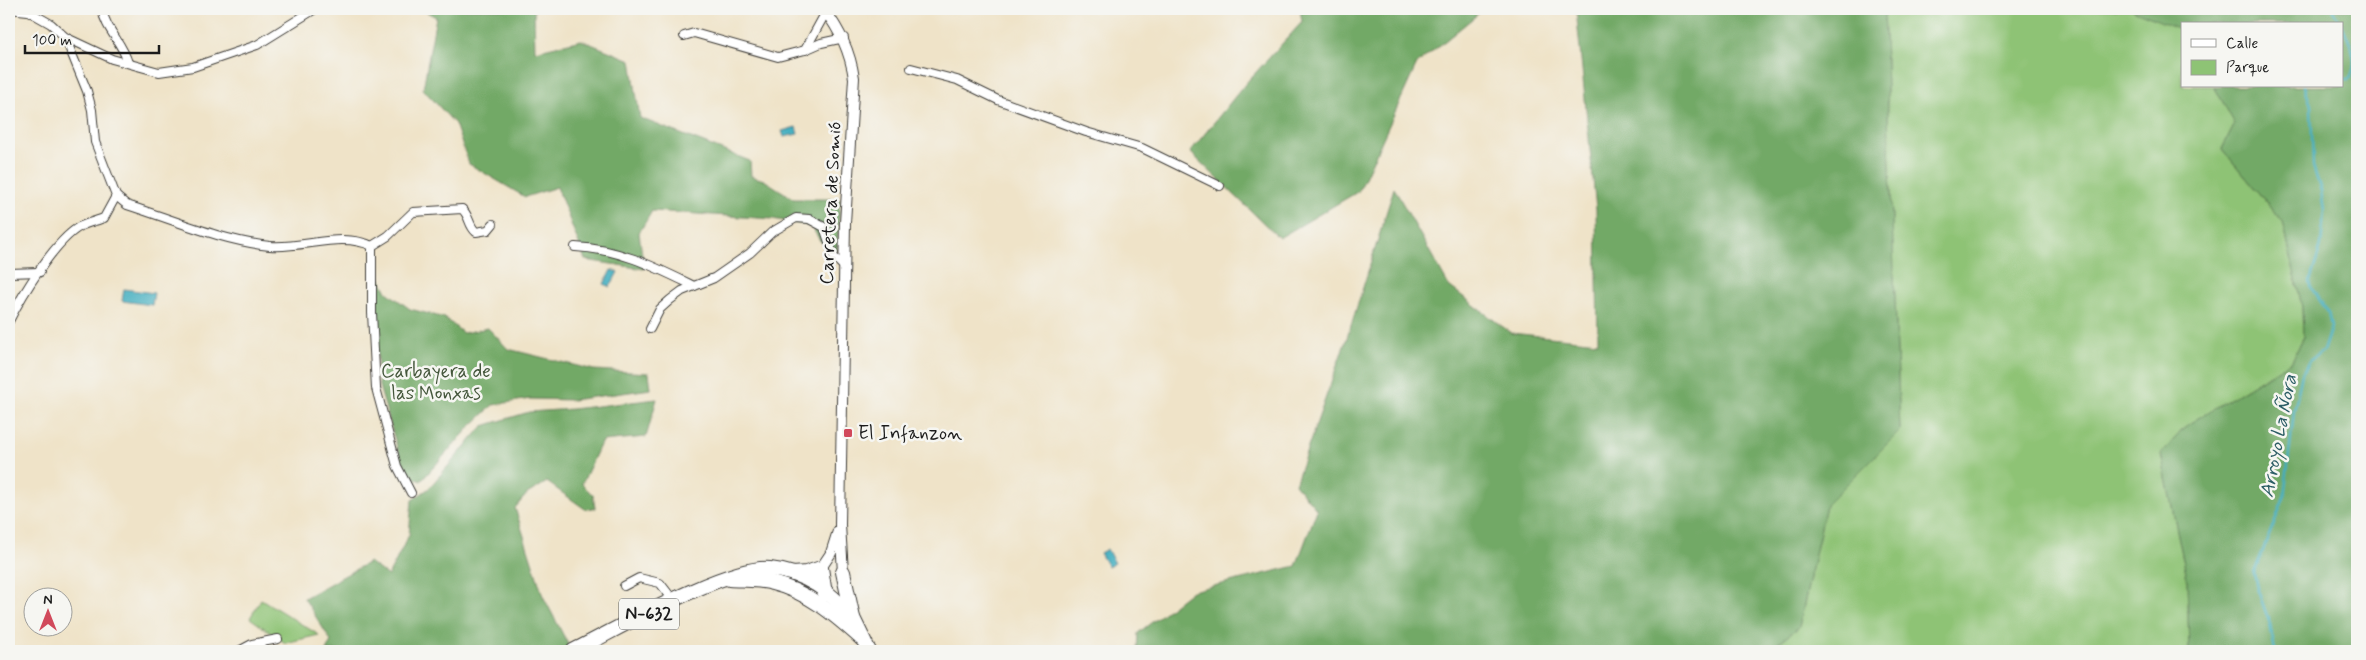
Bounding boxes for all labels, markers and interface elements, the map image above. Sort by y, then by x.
scale bar [25,22,159,54]
legend [2181,22,2344,88]
text: 100 m [32,31,72,51]
text: Calle [2226,34,2258,54]
text: Parque [2226,58,2269,78]
street label: Carretera de Somió [814,121,848,285]
park label: Carbayera de las Monxas [381,359,491,406]
water label: Arroyo La Ñora [2254,372,2304,500]
place label: El Infanzon [858,421,962,446]
marker: El Infanzon [842,427,854,439]
north arrow [22,588,72,638]
text: N [43,591,53,609]
road number: N-632 [619,598,679,630]

